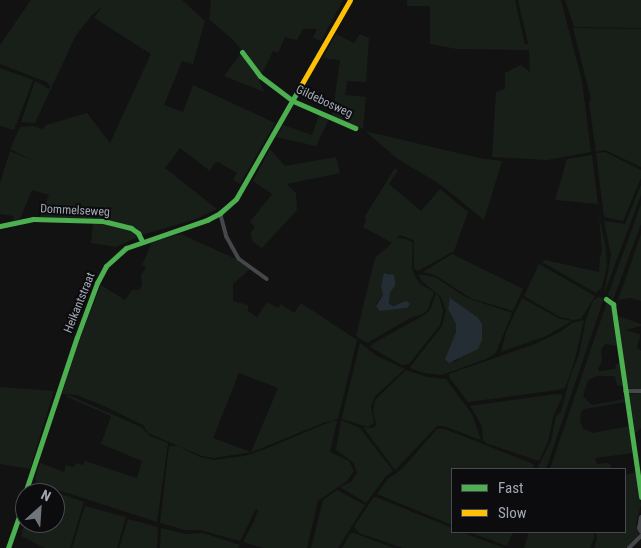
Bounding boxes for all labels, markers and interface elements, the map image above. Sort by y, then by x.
street label: Gildebosweg [293,83,355,121]
street label: Dommelseweg [40,202,110,220]
street label: Heikantstraat [61,271,99,335]
legend [451,468,626,533]
text: Fast [498,479,523,497]
north arrow [15,483,65,533]
text: N [39,486,53,504]
text: Slow [498,504,527,522]

